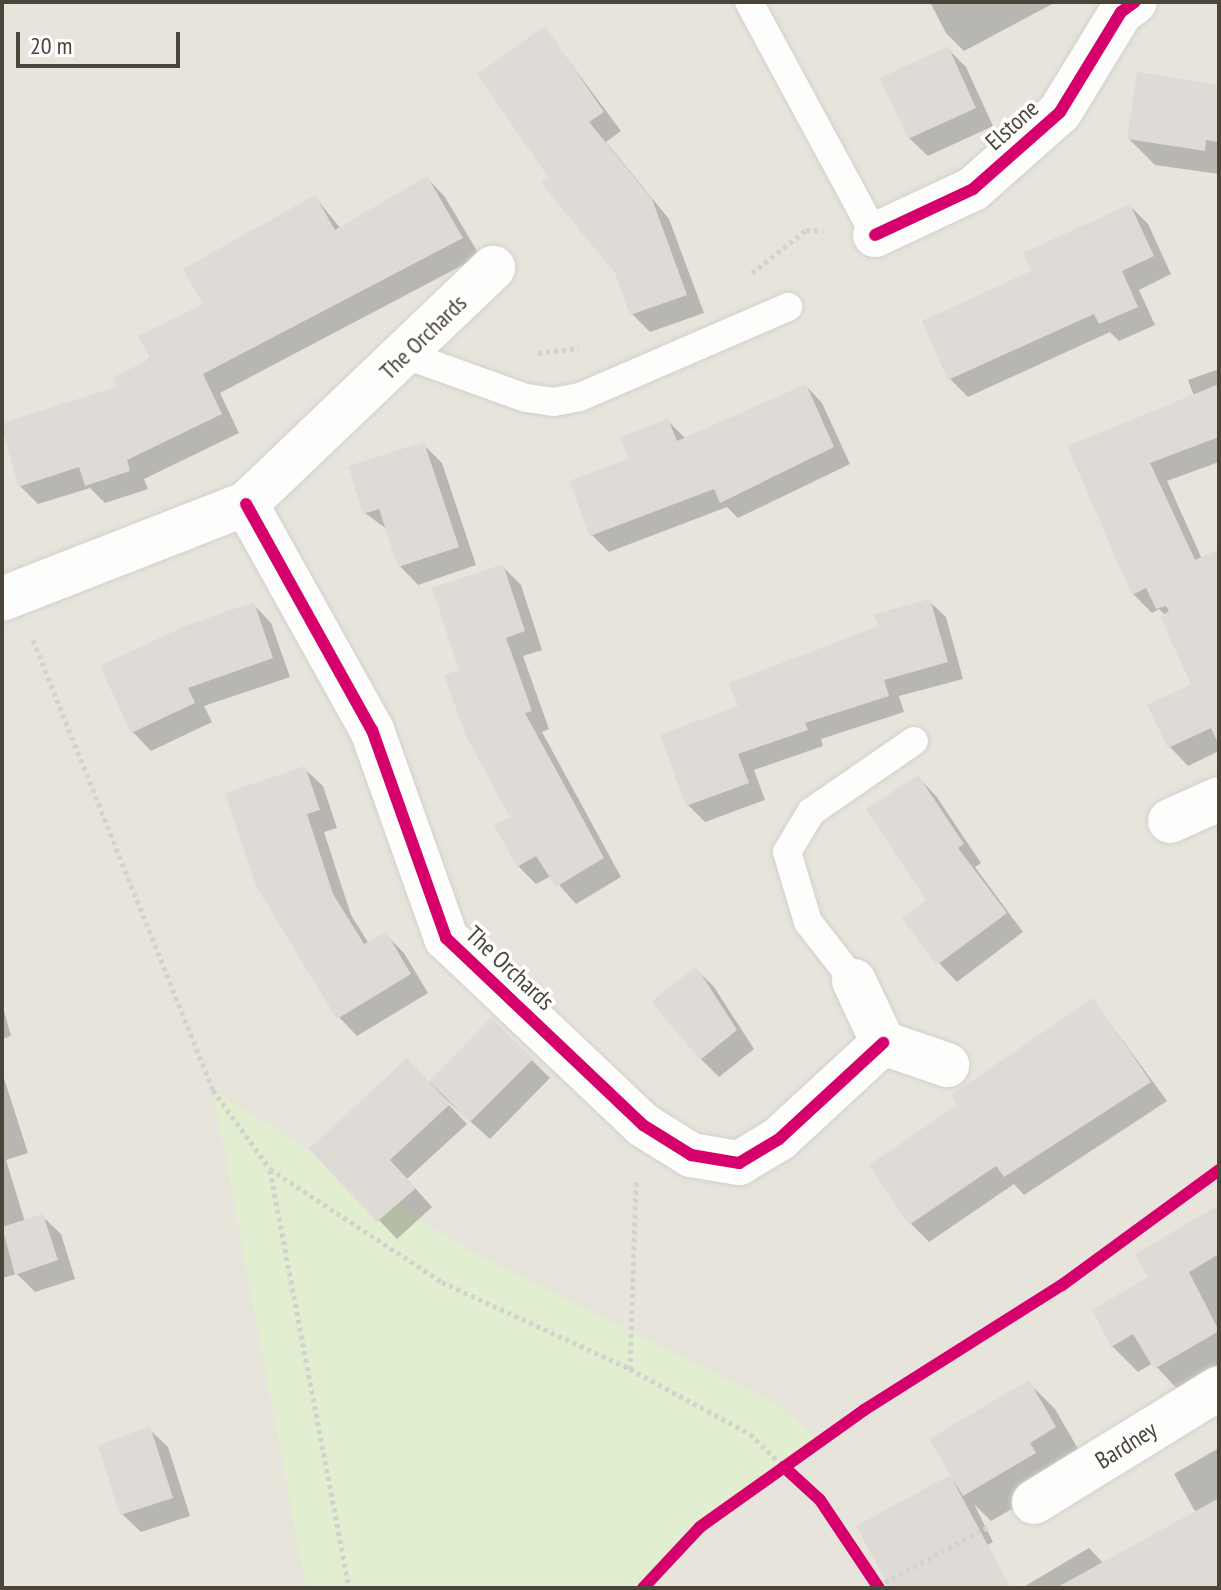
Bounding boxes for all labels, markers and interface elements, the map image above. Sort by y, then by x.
scale bar [20,16,184,66]
text: 20 m [30,30,72,61]
street label: Elstone [980,94,1044,156]
street label: The Orchards [373,288,473,386]
street label: The Orchards [460,920,560,1016]
street label: Bardney [1090,1415,1162,1475]

